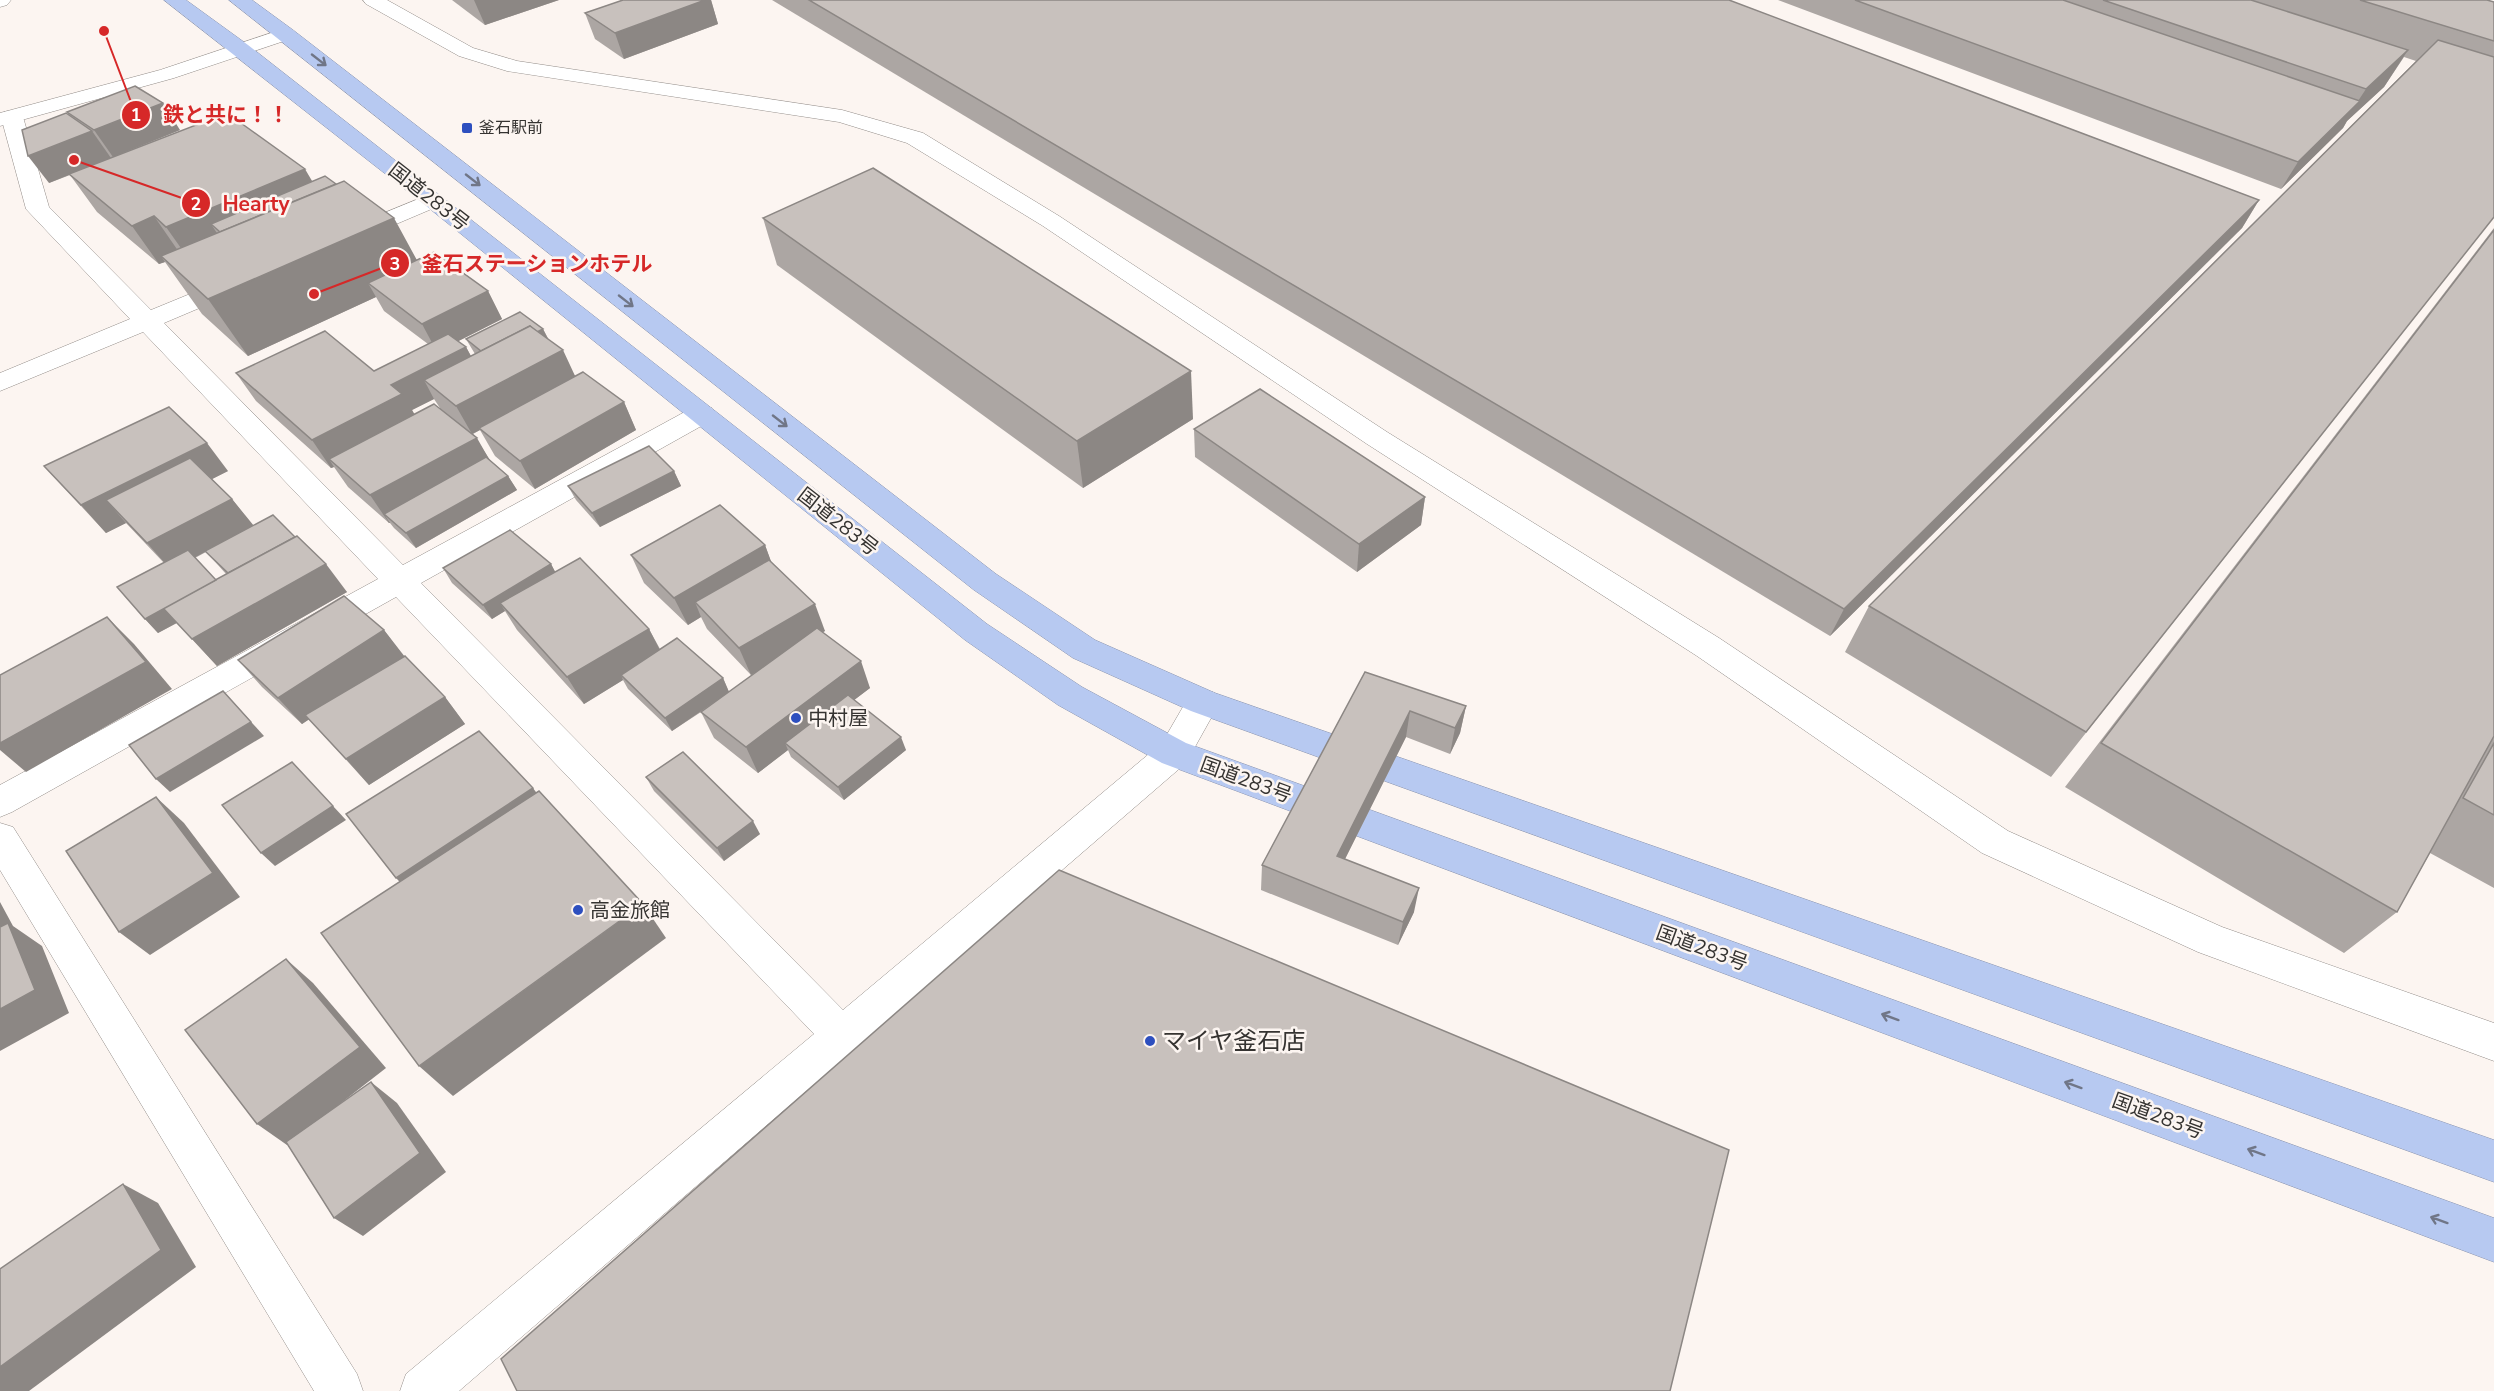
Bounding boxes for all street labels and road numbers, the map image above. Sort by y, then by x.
street label: 国道283号 [383,157,475,237]
street label: 国道283号 [792,482,884,562]
street label: 国道283号 [1196,751,1296,809]
street label: 国道283号 [1652,919,1752,977]
street label: 国道283号 [2108,1087,2208,1145]

